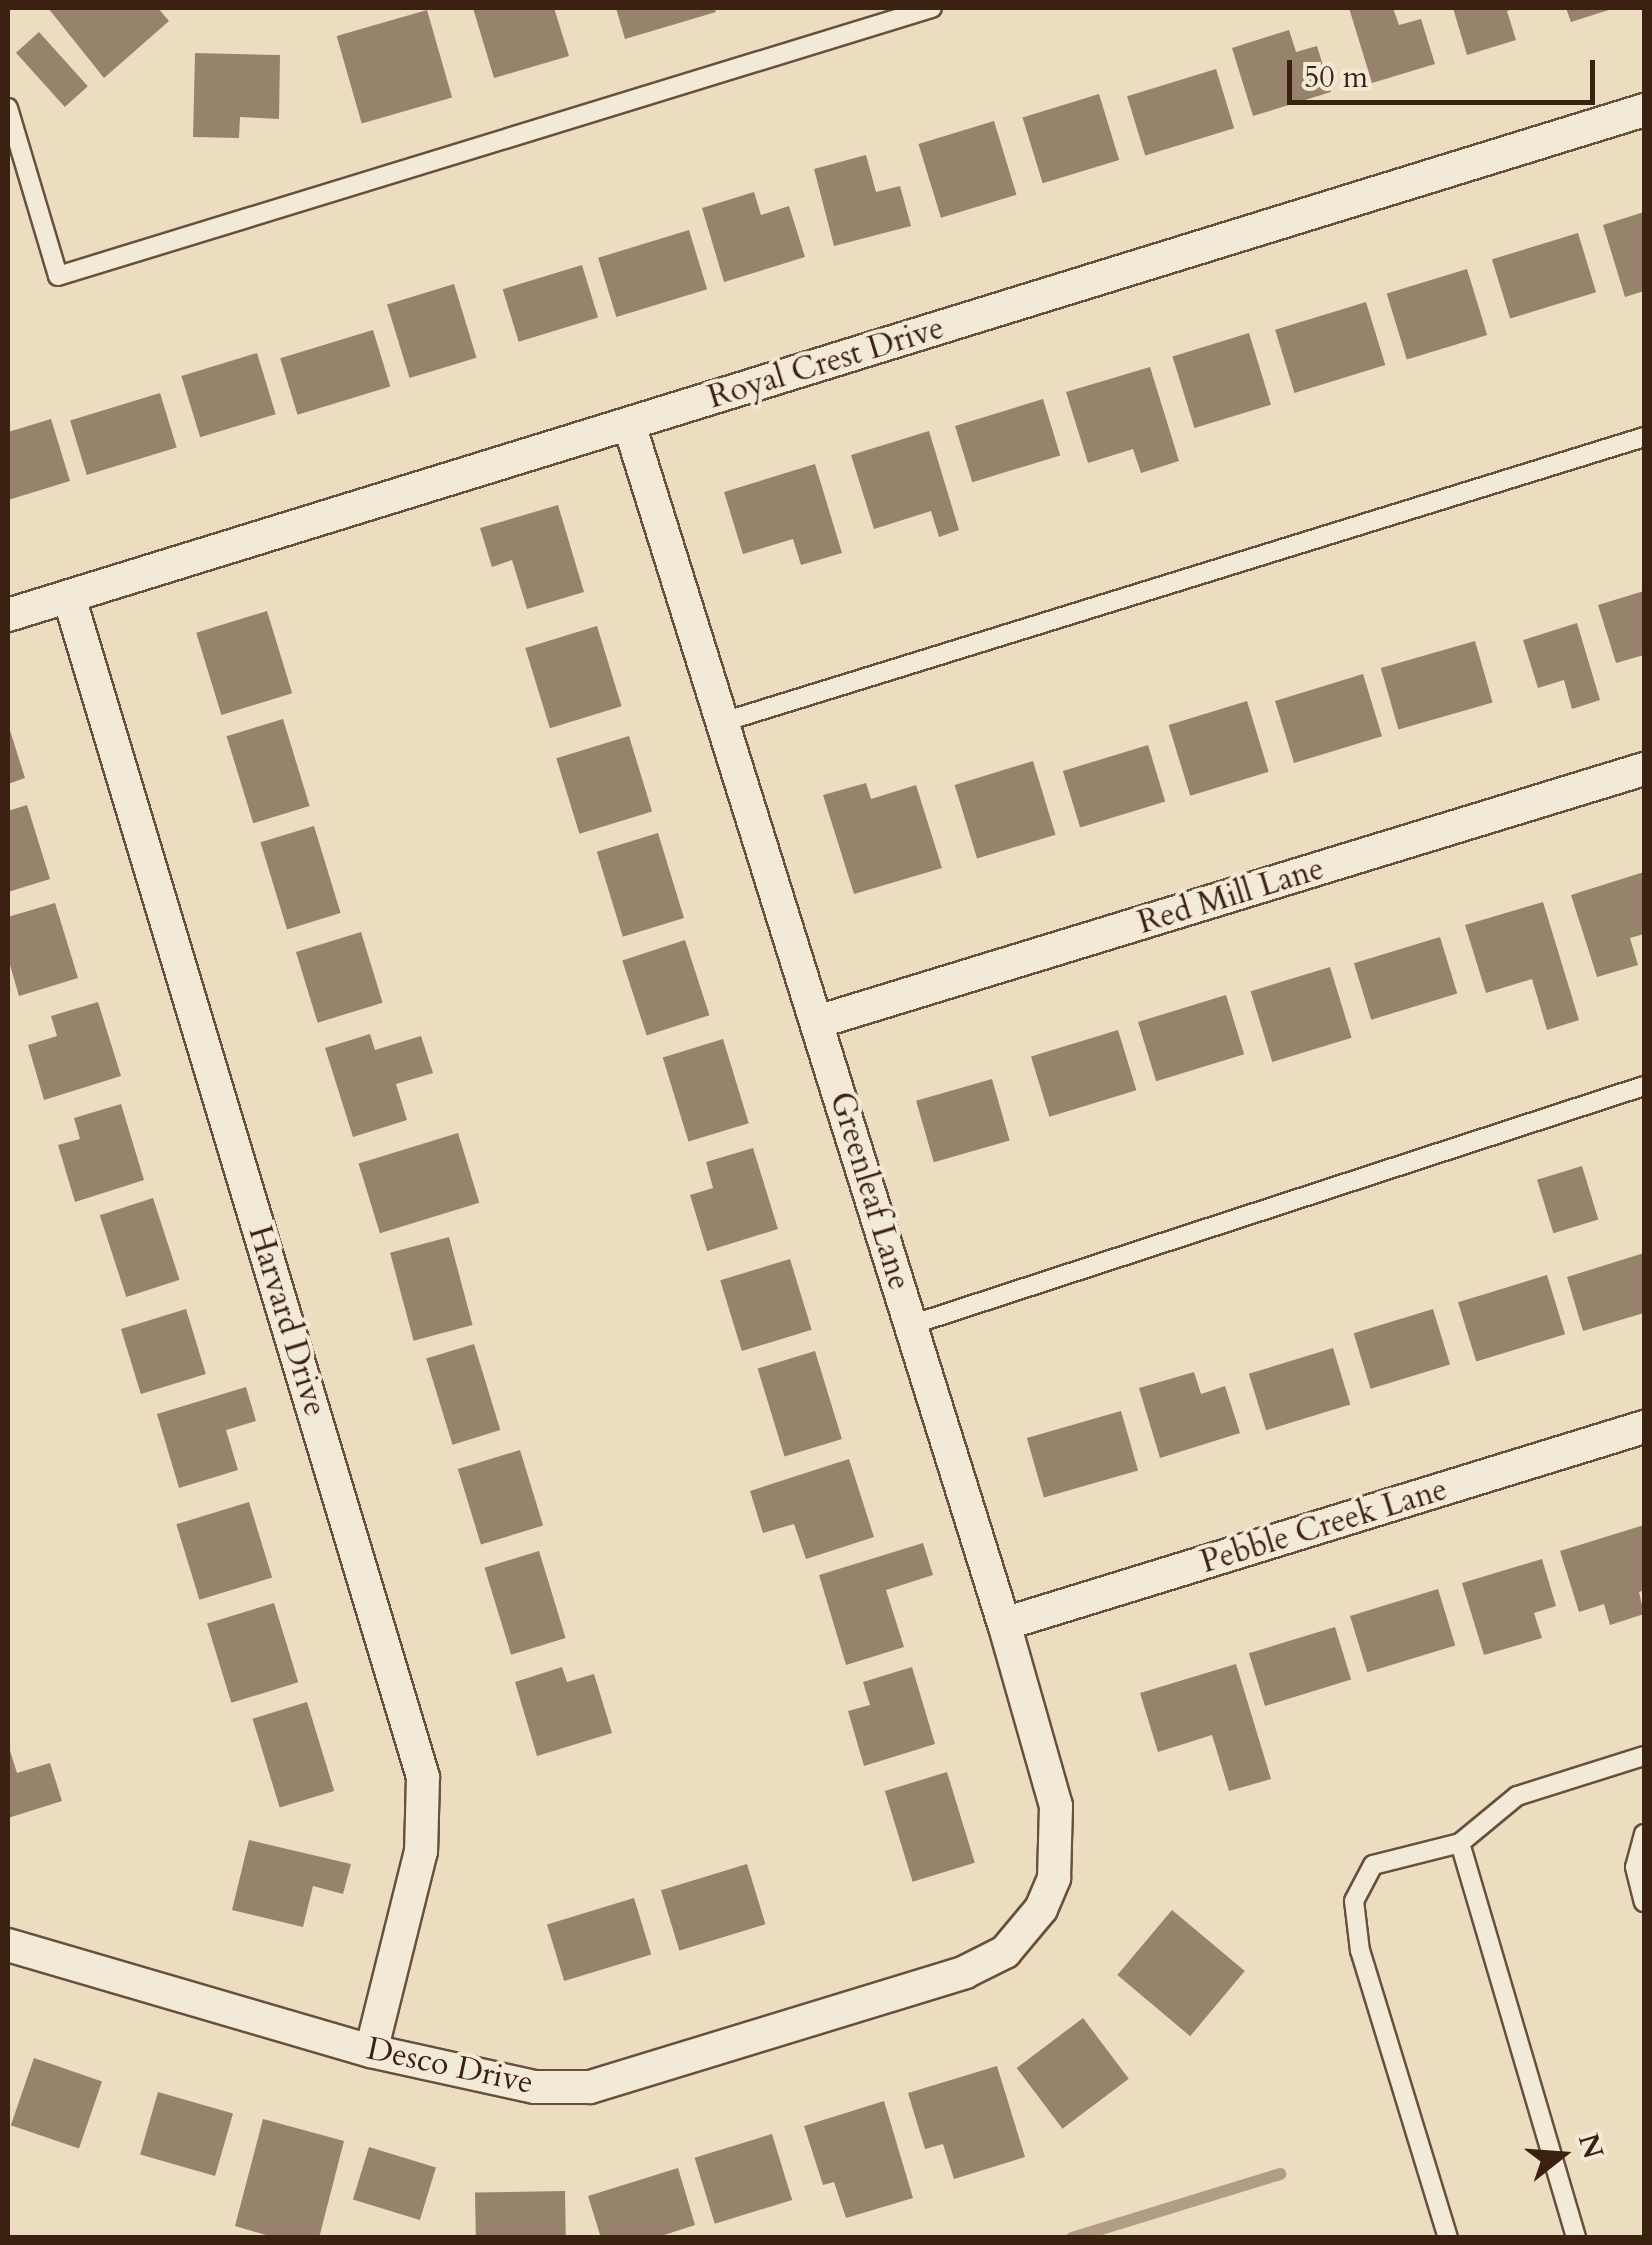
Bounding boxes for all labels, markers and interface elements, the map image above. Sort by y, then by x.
scale bar [1292,40,1600,102]
text: 50 m [1304,57,1368,98]
street label: Royal Crest Drive [704,309,948,417]
street label: Red Mill Lane [1133,850,1329,942]
street label: Greenleaf Lane [822,1087,918,1295]
street label: Harvard Drive [240,1221,334,1421]
street label: Pebble Creek Lane [1196,1470,1452,1582]
street label: Desco Drive [363,2030,537,2102]
north arrow [1512,2105,1612,2205]
text: N [1569,2129,1612,2163]

